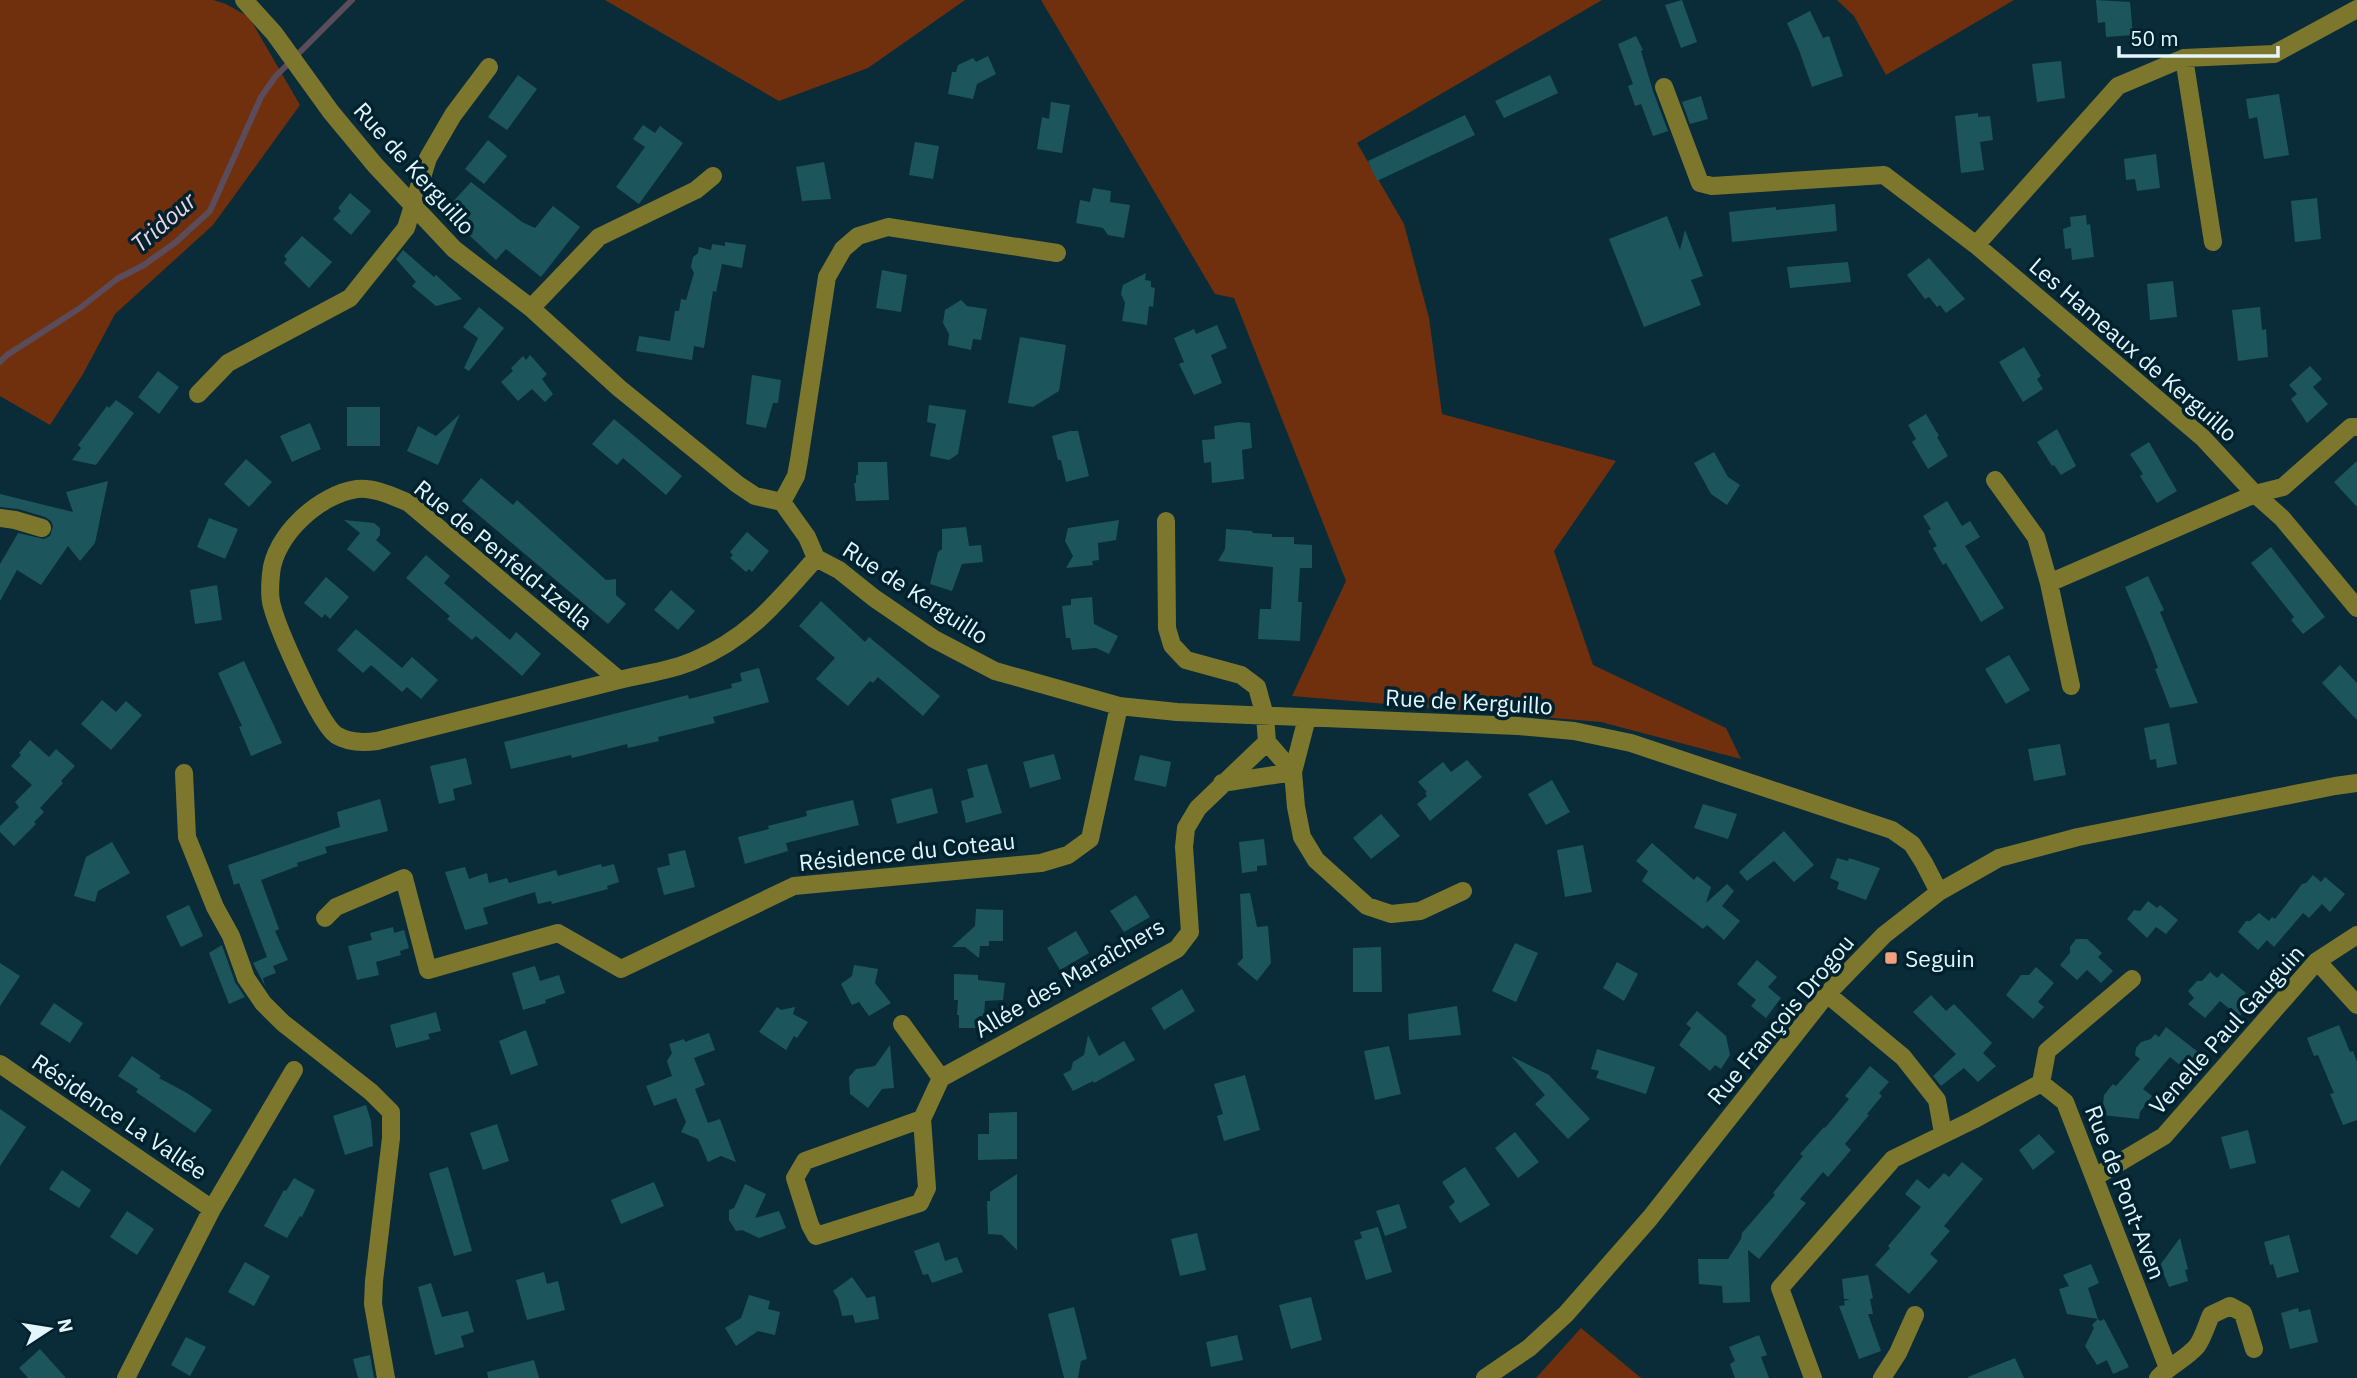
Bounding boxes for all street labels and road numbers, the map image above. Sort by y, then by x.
street label: Rue de Kerguillo [348,96,482,240]
street label: Les Hameaux de Kerguillo [2024,250,2244,448]
street label: Rue de Penfeld-Izella [409,473,599,635]
street label: Rue de Kerguillo [837,534,995,650]
street label: Rue de Kerguillo [1384,682,1554,720]
street label: Résidence du Coteau [797,825,1017,877]
street label: Allée des Maraîchers [969,910,1169,1044]
street label: Rue François Drogou [1700,928,1860,1110]
street label: Venelle Paul Gauguin [2142,938,2310,1120]
street label: Résidence La Vallée [27,1046,213,1186]
street label: Rue de Pont-Aven [2079,1101,2173,1283]

